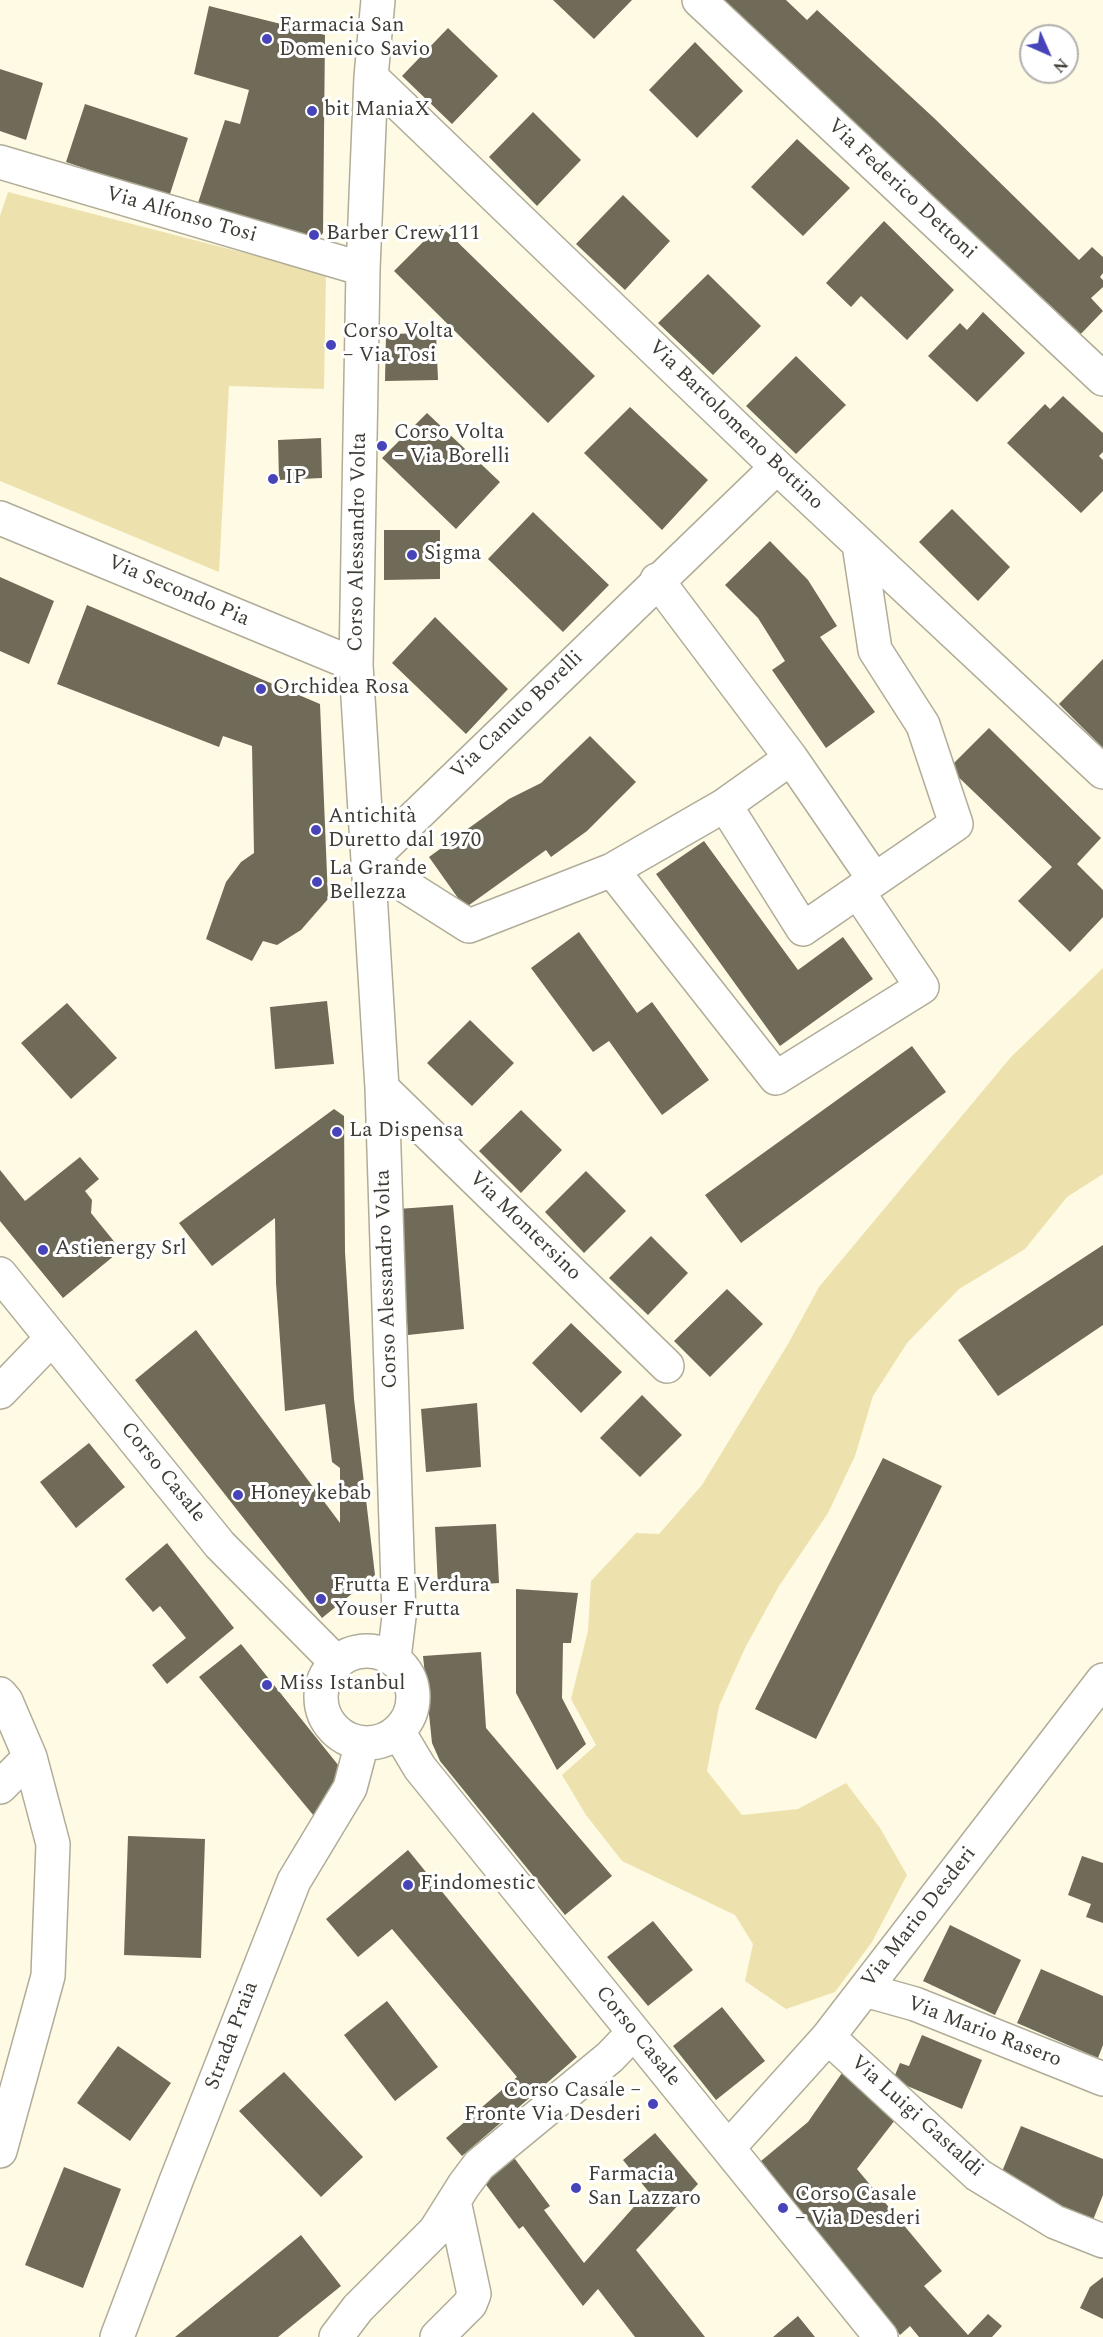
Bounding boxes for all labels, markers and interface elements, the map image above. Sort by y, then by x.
place label: Farmacia San Domenico Savio [279,14,430,64]
north arrow [1019,24,1079,84]
marker: Farmacia San Domenico Savio [260,32,274,46]
text: N [1047,52,1073,78]
place label: bit ManiaX [324,98,430,124]
marker: bit ManiaX [305,104,319,118]
street label: Via Federico Dettoni [821,114,981,266]
street label: Via Alfonso Tosi [103,182,259,250]
place label: Barber Crew 111 [326,222,480,248]
marker: Barber Crew 111 [307,228,321,242]
place label: Corso Volta – Via Tosi [343,320,453,370]
street label: Via Bartolomeno Bottino [642,336,828,516]
marker: Corso Volta – Via Tosi [324,338,338,352]
place label: Corso Volta – Via Borelli [394,421,510,471]
street label: Corso Alessandro Volta [344,432,374,652]
marker: Corso Volta – Via Borelli [375,439,389,453]
place label: IP [285,466,307,492]
marker: IP [266,472,280,486]
place label: Sigma [424,542,481,568]
marker: Sigma [405,548,419,562]
street label: Via Secondo Pia [103,551,253,633]
street label: Via Canuto Borelli [447,647,589,785]
place label: Orchidea Rosa [273,676,409,702]
marker: Orchidea Rosa [254,682,268,696]
place label: Antichità Duretto dal 1970 [328,805,481,855]
marker: Antichità Duretto dal 1970 [309,823,323,837]
place label: La Grande Bellezza [329,857,427,907]
marker: La Grande Bellezza [310,875,324,889]
place label: La Dispensa [349,1119,463,1145]
marker: La Dispensa [330,1125,344,1139]
street label: Via Montersino [463,1167,585,1287]
street label: Corso Alessandro Volta [372,1169,404,1389]
place label: Astienergy Srl [55,1237,187,1263]
marker: Astienergy Srl [36,1243,50,1257]
street label: Corso Casale [114,1418,210,1528]
place label: Honey kebab [250,1482,371,1508]
marker: Honey kebab [231,1488,245,1502]
place label: Frutta E Verdura Youser Frutta [333,1574,490,1624]
marker: Frutta E Verdura Youser Frutta [314,1592,328,1606]
place label: Miss Istanbul [279,1672,405,1698]
marker: Miss Istanbul [260,1678,274,1692]
street label: Via Mario Desderi [857,1843,983,1993]
place label: Findomestic [420,1872,536,1898]
marker: Findomestic [401,1878,415,1892]
street label: Strada Praia [201,1978,265,2094]
street label: Corso Casale [589,1982,685,2092]
street label: Via Mario Rasero [903,1992,1065,2074]
street label: Via Luigi Gastaldi [844,2051,988,2183]
place label: Corso Casale – Fronte Via Desderi [464,2079,641,2129]
marker: Corso Casale – Fronte Via Desderi [646,2097,660,2111]
place label: Farmacia San Lazzaro [588,2163,701,2213]
marker: Farmacia San Lazzaro [569,2181,583,2195]
place label: Corso Casale – Via Desderi [795,2183,921,2233]
marker: Corso Casale – Via Desderi [776,2201,790,2215]

